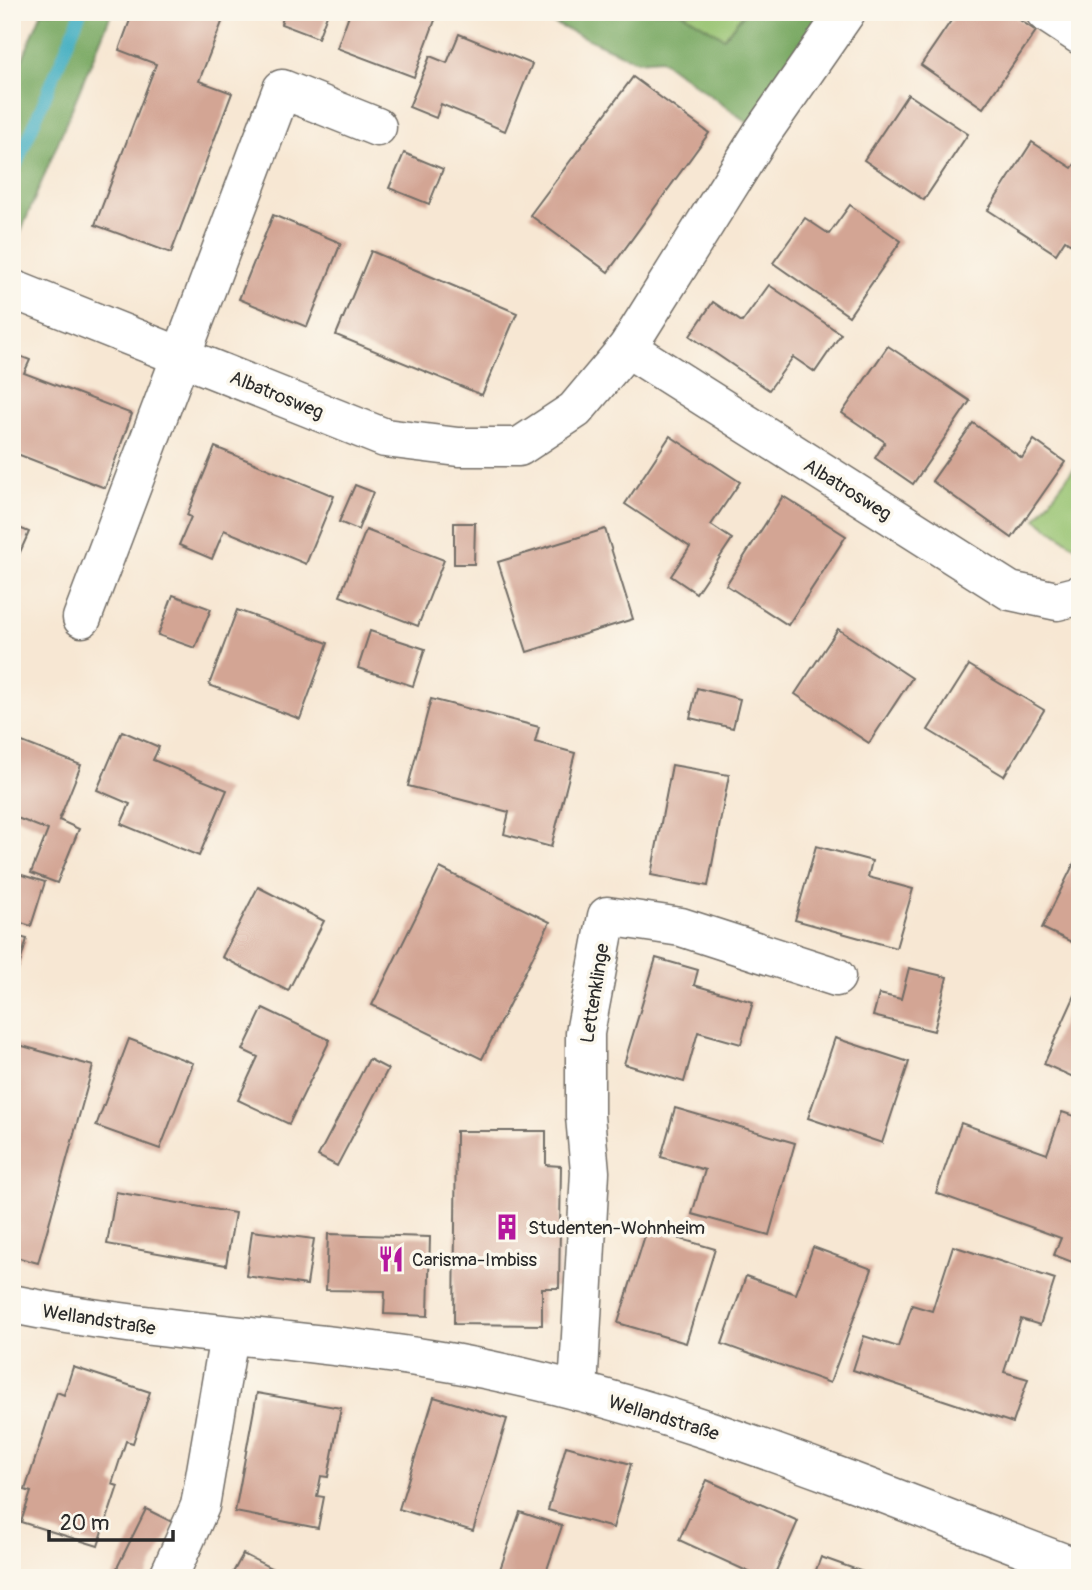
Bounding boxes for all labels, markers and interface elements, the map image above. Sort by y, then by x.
street label: Albatrosweg [226,365,327,425]
street label: Albatrosweg [799,453,896,526]
street label: Lettenklinge [575,941,615,1045]
building icon: Studenten-Wohnheim [492,1212,522,1242]
place label: Studenten-Wohnheim [528,1216,705,1240]
restaurant icon: Carisma-Imbiss [376,1244,406,1274]
place label: Carisma-Imbiss [412,1248,537,1272]
street label: Wellandstraße [40,1299,158,1341]
street label: Wellandstraße [605,1390,723,1446]
scale bar [49,1499,173,1543]
text: 20 m [60,1510,109,1537]

